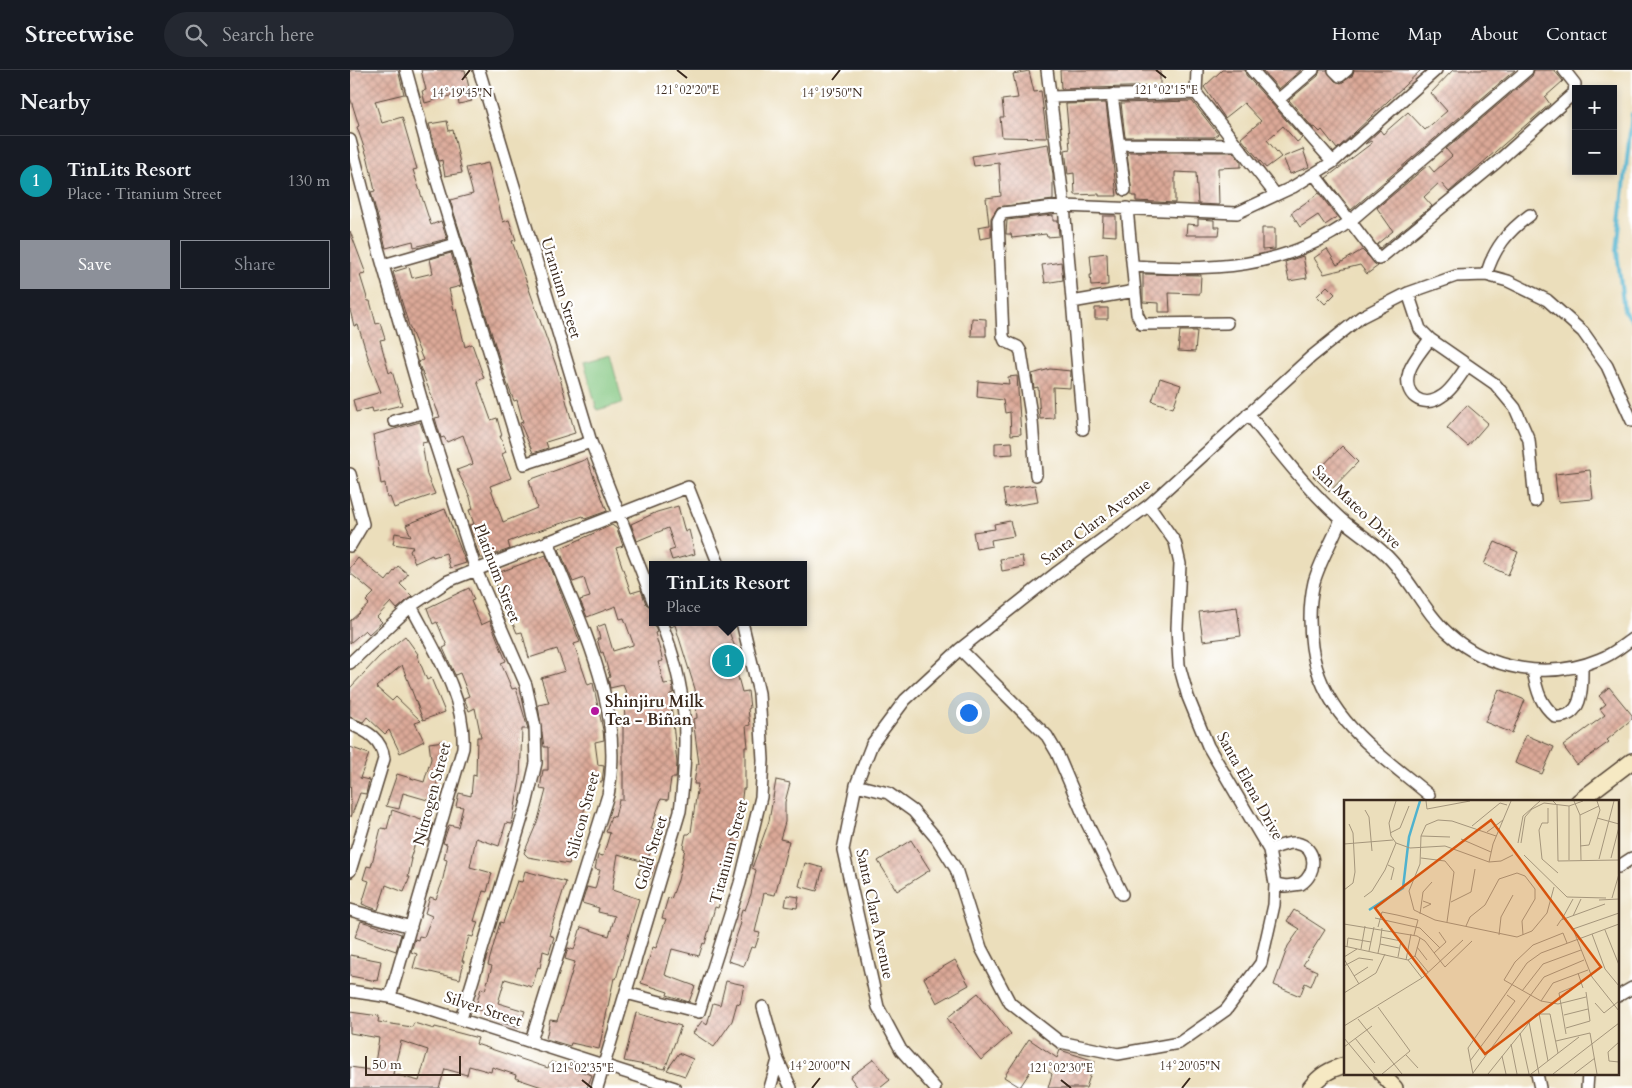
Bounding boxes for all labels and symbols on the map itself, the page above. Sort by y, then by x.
text: 121°02'20"E [655,82,719,98]
text: 121°02'15"E [1134,82,1198,98]
text: 14°19'45"N [432,85,493,101]
text: 14°19'50"N [802,85,863,101]
street label: Uranium Street [535,235,587,341]
street label: San Mateo Drive [1308,460,1406,554]
street label: Santa Clara Avenue [1036,473,1156,571]
street label: Platinum Street [468,520,526,626]
pin: 1 [712,642,744,680]
place label: Shinjiru Milk Tea - Biñan [605,691,704,731]
your location [956,700,982,726]
marker: Shinjiru Milk Tea - Biñan [589,705,601,717]
street label: Santa Elena Drive [1211,728,1289,844]
street label: Nitrogen Street [408,740,456,848]
street label: Silicon Street [561,769,605,861]
street label: Titanium Street [705,798,753,906]
inset map [1344,800,1620,1076]
street label: Gold Street [629,813,673,893]
street label: Santa Clara Avenue [850,847,900,981]
street label: Silver Street [441,986,525,1032]
scale bar [365,1053,461,1076]
text: 14°20'00"N [790,1058,851,1074]
text: 14°20'05"N [1160,1058,1221,1074]
text: 121°02'35"E [550,1060,614,1076]
text: 121°02'30"E [1029,1060,1093,1076]

